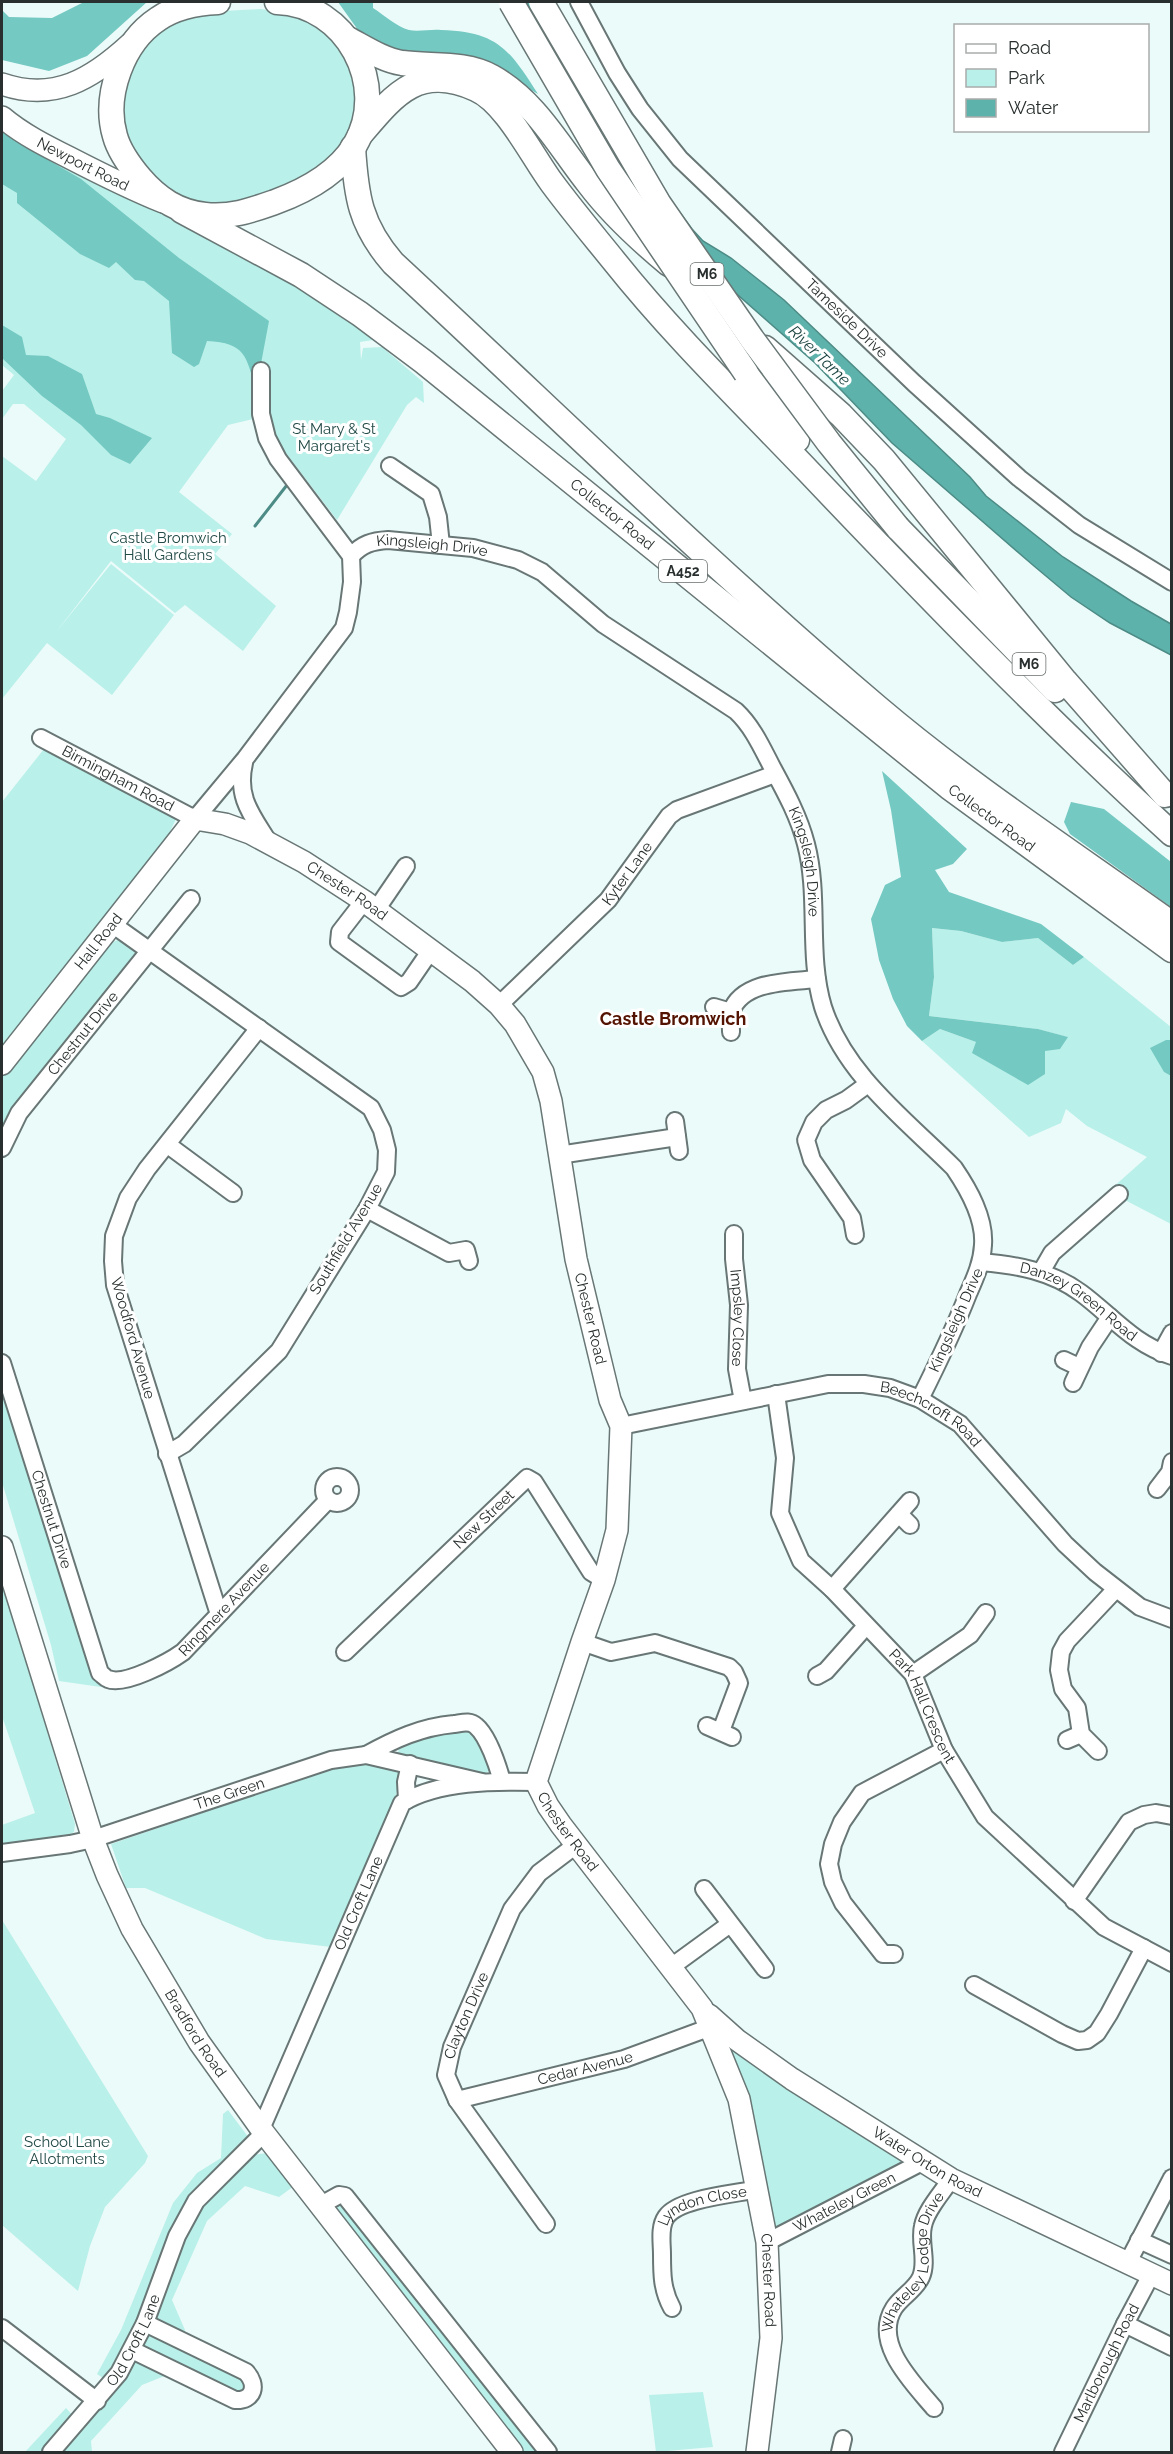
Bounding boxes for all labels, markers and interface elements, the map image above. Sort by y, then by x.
legend [954,24,1149,132]
text: Road [1008,37,1051,58]
text: Park [1008,67,1045,88]
text: Water [1008,97,1059,118]
street label: Newport Road [34,134,132,195]
road number: M6 [690,263,724,285]
street label: Tameside Drive [802,275,892,362]
water label: River Tame [785,321,855,390]
park label: St Mary & St Margaret's [292,420,376,455]
street label: Collector Road [566,475,658,554]
park label: Castle Bromwich Hall Gardens [109,529,227,564]
street label: Kingsleigh Drive [375,531,490,561]
road number: A452 [659,560,707,582]
road number: M6 [1012,653,1046,675]
street label: Birmingham Road [59,742,177,815]
street label: Collector Road [945,780,1038,856]
street label: Kingsleigh Drive [785,804,823,917]
street label: Kyter Lane [598,838,656,909]
street label: Chester Road [303,857,391,924]
street label: Hall Road [71,910,126,973]
street label: Chestnut Drive [44,988,122,1079]
district label: Castle Bromwich [600,1008,746,1029]
street label: Southfield Avenue [306,1180,386,1298]
street label: Danzey Green Road [1018,1258,1141,1345]
street label: Kingsleigh Drive [925,1265,987,1375]
street label: Impsley Close [726,1268,748,1367]
street label: Chester Road [571,1271,610,1366]
street label: Woodford Avenue [107,1275,159,1401]
street label: Beechcroft Road [879,1378,985,1451]
street label: Chestnut Drive [27,1468,76,1571]
street label: New Street [450,1486,518,1553]
street label: Ringmere Avenue [175,1558,273,1660]
street label: Park Hall Crescent [885,1645,959,1767]
street label: The Green [192,1774,267,1814]
street label: Chester Road [533,1789,602,1875]
street label: Old Croft Lane [330,1853,387,1953]
street label: Clayton Drive [441,1969,493,2061]
street label: Bradford Road [161,1986,230,2081]
street label: Cedar Avenue [536,2047,636,2089]
street label: Water Orton Road [869,2123,985,2201]
park label: School Lane Allotments [24,2133,110,2168]
street label: Whateley Green [790,2168,899,2236]
street label: Lyndon Close [654,2182,748,2228]
street label: Whateley Lodge Drive [878,2188,948,2333]
street label: Chester Road [757,2232,780,2327]
street label: Old Croft Lane [103,2292,164,2390]
street label: Marlborough Road [1070,2301,1143,2425]

